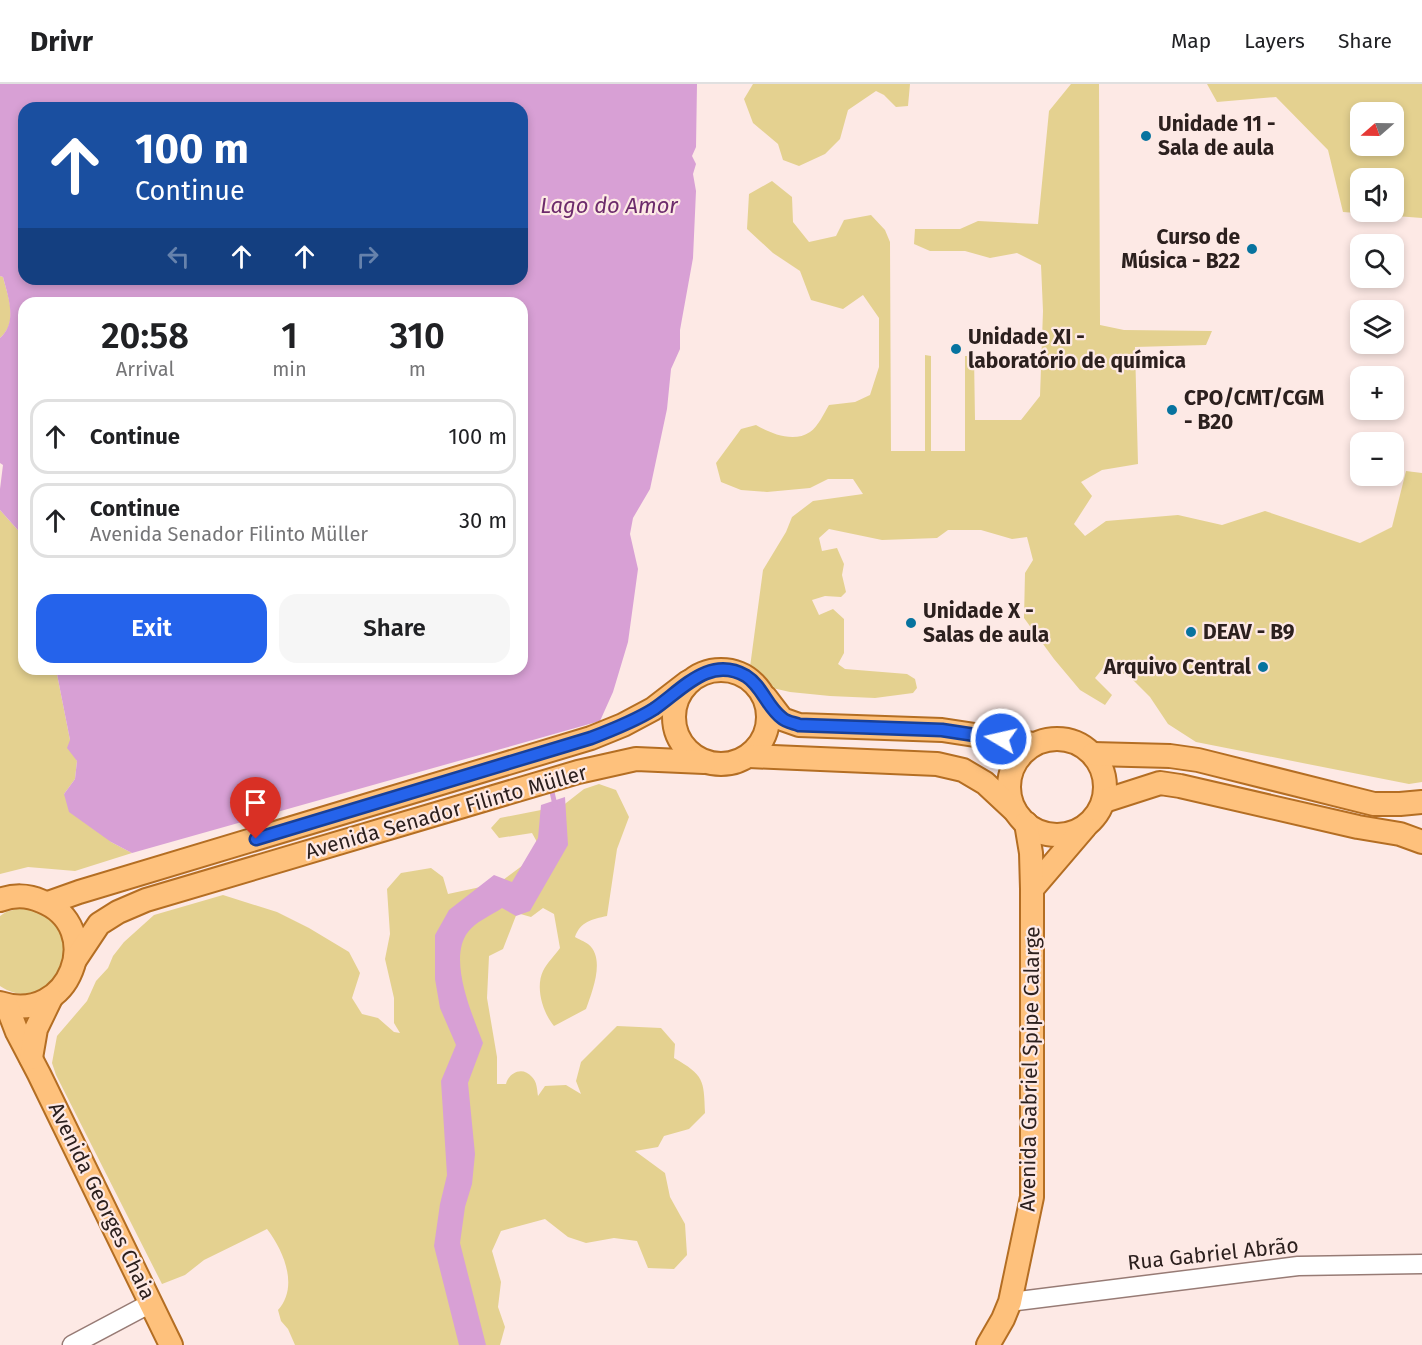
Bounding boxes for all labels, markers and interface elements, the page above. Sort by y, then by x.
text: Drivr [30,25,93,58]
text: Map [1171,28,1211,54]
text: Layers [1244,28,1305,54]
text: Share [1338,28,1392,54]
north arrow [1350,102,1404,156]
map controls [1350,102,1404,486]
place label: Unidade 11 - Sala de aula [1158,111,1276,161]
text: 100 m [135,124,249,174]
icon: ahead [36,126,114,204]
marker: Unidade 11 - Sala de aula [1139,129,1153,143]
button: sound [1350,168,1404,222]
text: Continue [135,175,245,207]
water label: Lago do Amor [540,192,678,219]
place label: Curso de Música - B22 [1121,224,1240,274]
button: search [1350,234,1404,288]
icon: left [162,240,195,273]
icon: ahead [225,240,258,273]
icon: ahead [288,240,321,273]
icon: right [351,240,384,273]
marker: Curso de Música - B22 [1245,242,1259,256]
button: layers [1350,300,1404,354]
text: 20:58 [101,314,189,358]
text: 1 [281,314,298,358]
text: 310 [390,314,445,358]
place label: Unidade XI - laboratório de química [968,324,1186,374]
marker: Unidade XI - laboratório de química [949,342,963,356]
text: Arrival [116,357,174,381]
text: min [272,357,307,381]
text: m [409,357,426,381]
button: + [1350,366,1404,420]
place label: CPO/CMT/CGM - B20 [1184,385,1324,435]
marker: CPO/CMT/CGM - B20 [1165,403,1179,417]
icon: ahead [39,420,72,453]
text: Continue [90,423,180,450]
text: 100 m [448,423,507,450]
button: − [1350,432,1404,486]
text: Continue [90,495,180,522]
icon: ahead [39,504,72,537]
text: 30 m [459,507,507,534]
text: Avenida Senador Filinto Müller [90,522,368,546]
button: Exit [36,594,267,663]
button: Share [279,594,510,663]
place label: Unidade X - Salas de aula [923,598,1049,648]
marker: Unidade X - Salas de aula [904,616,918,630]
place label: DEAV - B9 [1203,619,1295,645]
marker: DEAV - B9 [1184,625,1198,639]
place label: Arquivo Central [1103,654,1252,680]
marker: Arquivo Central [1256,660,1270,674]
position arrow [969,707,1033,771]
street label: Avenida Senador Filinto Müller [302,759,590,865]
pin [230,777,281,839]
icon: arrive [239,786,272,819]
street label: Avenida Gabriel Spipe Calarge [1015,926,1045,1212]
street label: Avenida Georges Chaia [43,1098,161,1304]
street label: Rua Gabriel Abrão [1126,1232,1300,1276]

